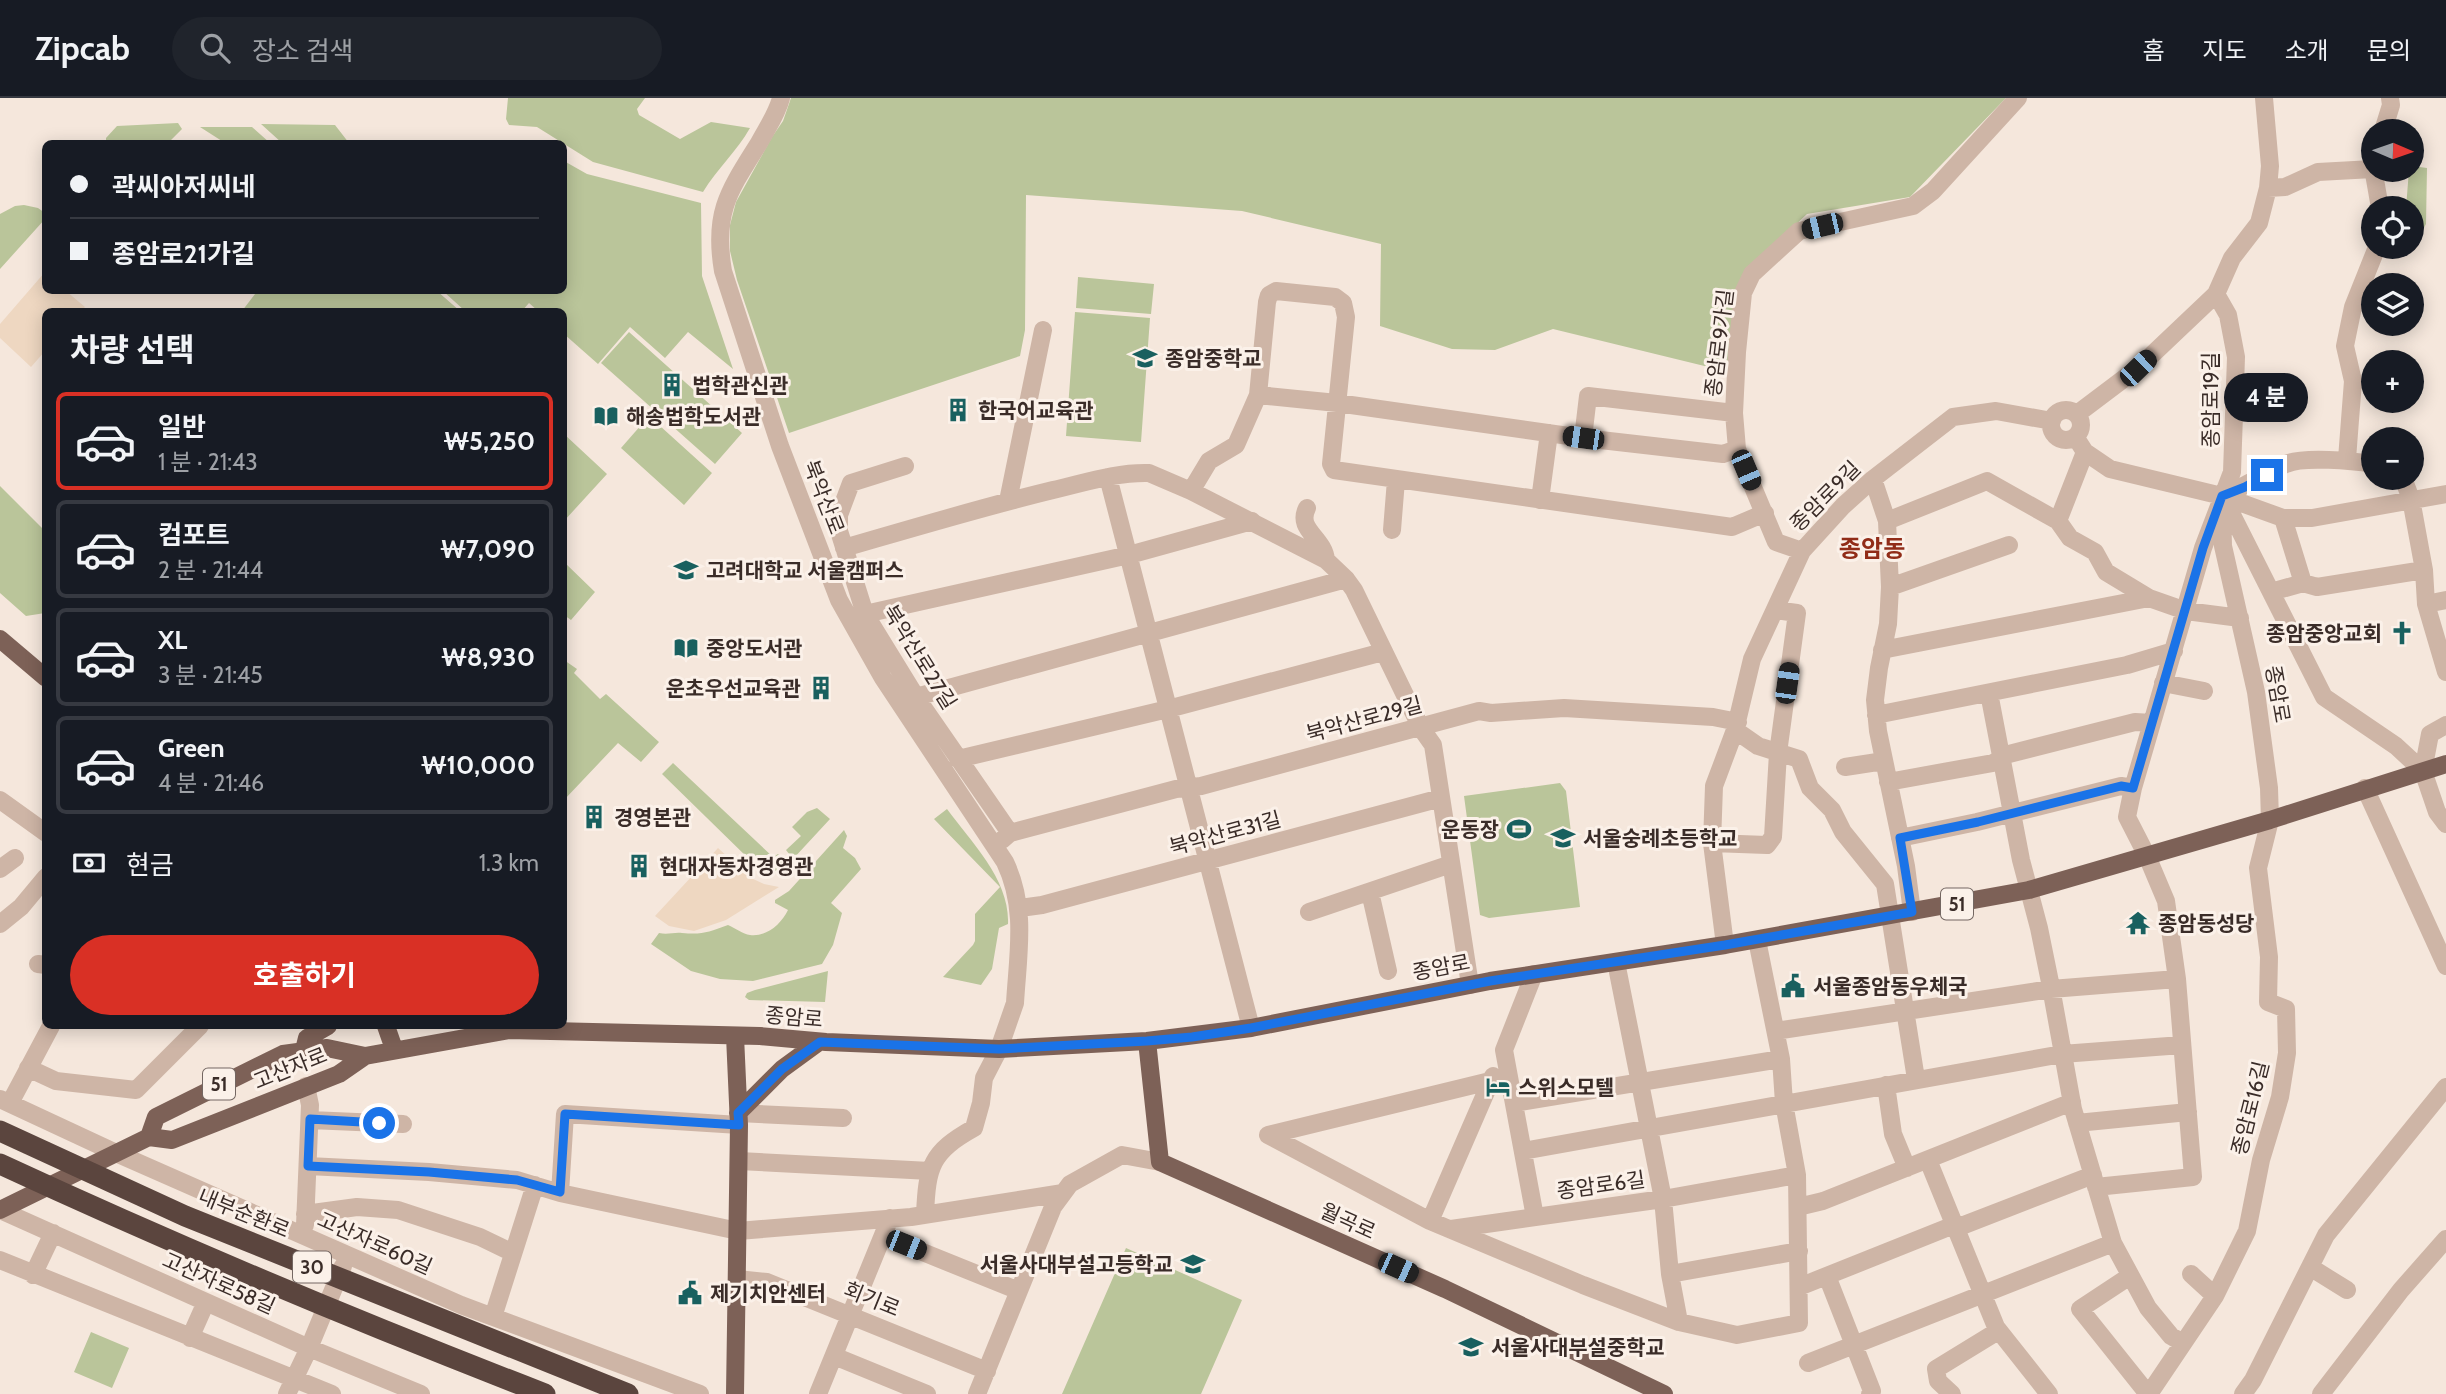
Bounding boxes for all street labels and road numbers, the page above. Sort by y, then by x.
street label: 종암로9가길 [1700,288,1738,398]
street label: 종암로19길 [2198,352,2223,448]
street label: 북악산로 [798,456,850,538]
street label: 종암로9길 [1785,456,1865,536]
street label: 북악산로27길 [878,600,962,714]
street label: 종암로 [2261,663,2295,725]
street label: 북악산로29길 [1303,691,1425,747]
street label: 북악산로31길 [1166,806,1284,860]
road number: 51 [1941,888,1973,919]
street label: 종암로 [1410,949,1472,985]
street label: 종암로 [764,1002,824,1032]
street label: 고산자로 [249,1042,331,1094]
street label: 종암로16길 [2226,1058,2274,1158]
road number: 51 [203,1068,235,1100]
street label: 종암로6길 [1555,1166,1647,1204]
street label: 내부순환로 [195,1183,293,1243]
street label: 월곡로 [1316,1198,1380,1244]
street label: 고산자로60길 [314,1207,436,1279]
street label: 고산자로58길 [159,1247,279,1319]
road number: 30 [293,1252,331,1282]
street label: 회기로 [840,1277,904,1321]

